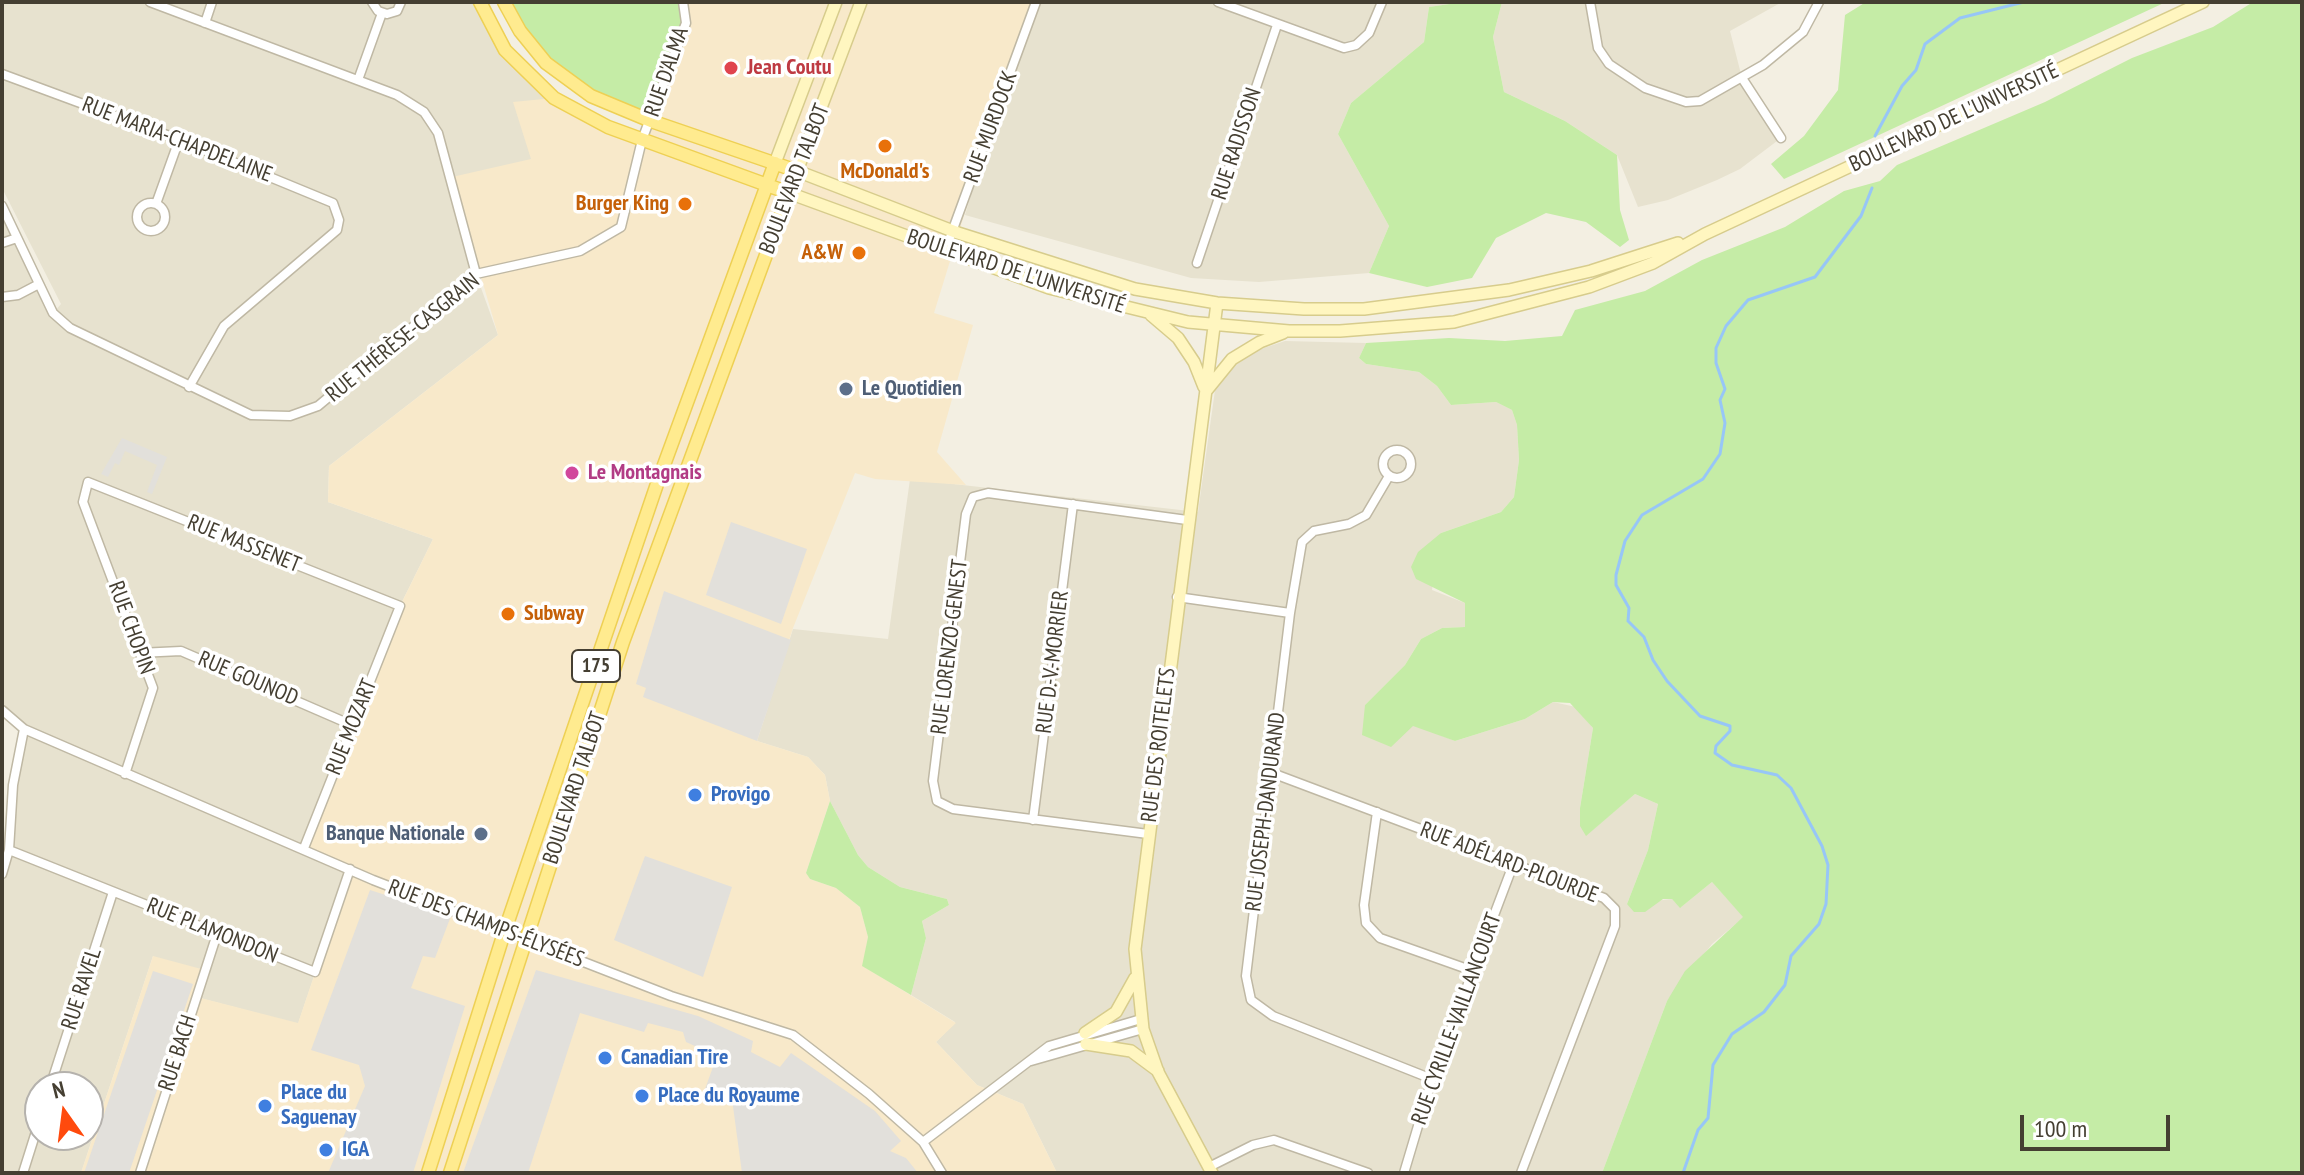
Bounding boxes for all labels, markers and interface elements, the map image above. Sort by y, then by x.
street label: RUE D'ALMA [639,24,695,120]
place label: Jean Coutu [747,55,831,81]
street label: BOULEVARD DE L'UNIVERSITÉ [1845,58,2063,178]
marker: Jean Coutu [722,59,740,77]
street label: RUE MURDOCK [959,68,1023,186]
street label: RUE RADISSON [1207,85,1267,203]
street label: RUE MARIA-CHAPDELAINE [78,92,276,188]
street label: BOULEVARD TALBOT [754,100,836,258]
marker: McDonald's [876,137,894,155]
place label: McDonald's [840,159,930,185]
place label: Burger King [576,191,669,217]
marker: Burger King [676,195,694,213]
street label: BOULEVARD DE L'UNIVERSITÉ [904,224,1128,320]
place label: A&W [801,240,843,266]
marker: A&W [850,244,868,262]
street label: RUE THÉRÈSE-CASGRAIN [321,268,485,408]
place label: Le Quotidien [862,376,962,402]
marker: Le Quotidien [837,380,855,398]
place label: Le Montagnais [588,460,702,486]
marker: Le Montagnais [563,464,581,482]
street label: RUE MASSENET [183,509,305,579]
street label: RUE LORENZO-GENEST [926,558,974,736]
street label: RUE CHOPIN [102,578,160,678]
street label: RUE D.-V.-MORRIER [1031,589,1075,735]
place label: Subway [524,601,584,627]
marker: Subway [499,605,517,623]
street label: RUE GOUNOD [194,646,302,712]
road number: 175 [572,650,620,682]
street label: RUE DES ROITELETS [1136,666,1182,824]
street label: RUE MOZART [321,675,383,779]
street label: BOULEVARD TALBOT [538,709,612,867]
street label: RUE JOSEPH-DANDURAND [1241,711,1291,913]
place label: Provigo [711,782,770,808]
marker: Provigo [686,786,704,804]
street label: RUE ADÉLARD-PLOURDE [1416,817,1602,909]
place label: Banque Nationale [326,821,465,847]
marker: Banque Nationale [472,825,490,843]
street label: RUE DES CHAMPS-ÉLYSÉES [384,874,588,974]
street label: RUE PLAMONDON [143,893,281,969]
street label: RUE CYRILLE-VAILLANCOURT [1406,910,1508,1128]
street label: RUE RAVEL [56,945,108,1033]
street label: RUE BACH [153,1012,203,1094]
place label: Canadian Tire [621,1045,728,1071]
marker: Canadian Tire [596,1049,614,1067]
north arrow [24,1071,104,1151]
text: N [50,1075,68,1105]
place label: Place du Saguenay [281,1080,356,1132]
place label: Place du Royaume [658,1083,800,1109]
marker: Place du Royaume [633,1087,651,1105]
marker: Place du Saguenay [256,1097,274,1115]
scale bar [2024,1099,2174,1149]
text: 100 m [2034,1113,2087,1144]
place label: IGA [342,1137,369,1163]
marker: IGA [317,1141,335,1159]

